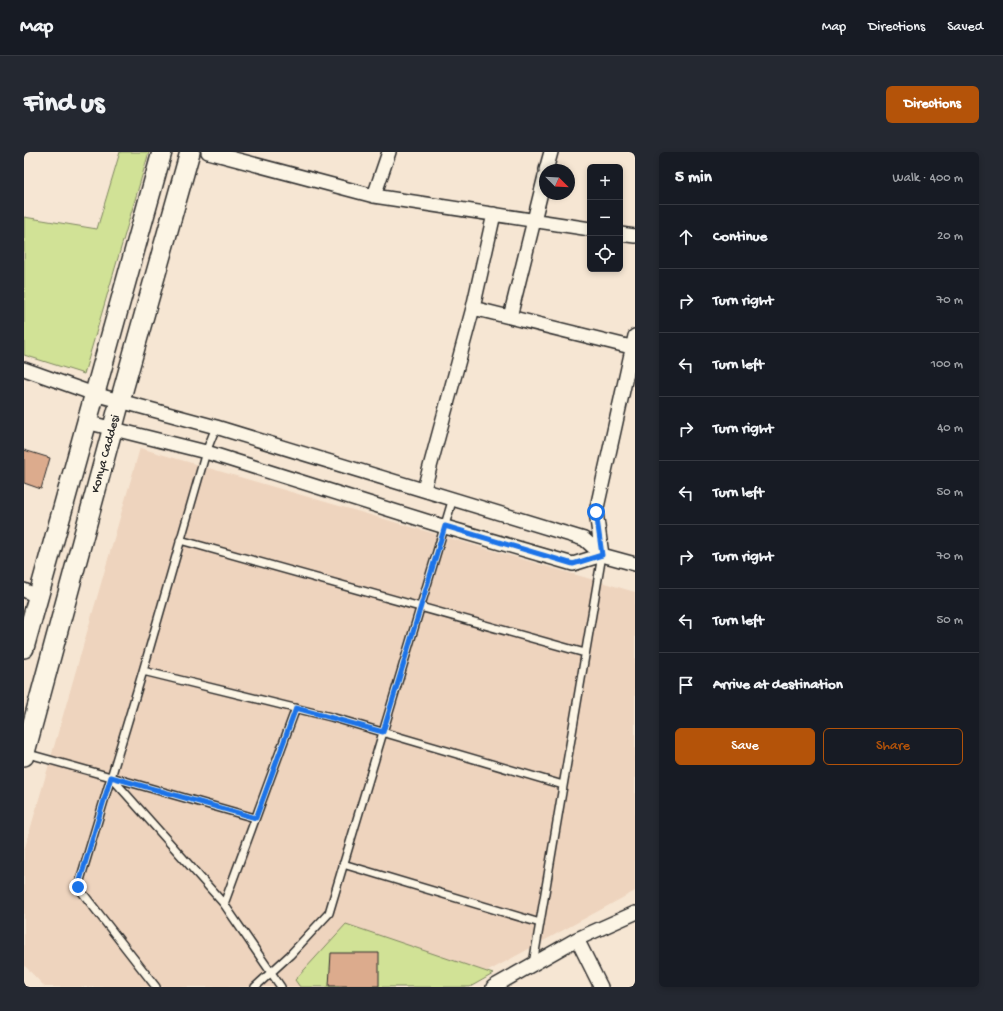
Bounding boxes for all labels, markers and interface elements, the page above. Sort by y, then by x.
text: Map [20,16,53,39]
text: Map [822,19,846,36]
text: Directions [868,19,925,36]
text: Saved [947,19,983,36]
button: Directions [886,86,979,123]
text: Find us [24,88,104,121]
north arrow [539,164,575,200]
map controls [587,164,623,272]
button: + [587,164,623,200]
text: 5 min [675,168,712,188]
text: Walk · 400 m [893,171,963,186]
button: − [587,200,623,236]
icon: ahead [675,226,697,248]
text: Continue [713,228,767,246]
text: 20 m [937,229,963,244]
button: locate [587,236,623,272]
icon: right [675,290,697,312]
text: Turn right [713,292,773,310]
text: 70 m [937,293,963,308]
icon: left [675,354,697,376]
text: Turn left [713,356,764,374]
text: 100 m [931,357,963,372]
street label: Konya Caddesi [88,413,124,495]
icon: right [675,418,697,440]
text: Turn right [713,420,773,438]
text: 40 m [937,421,963,436]
icon: left [675,482,697,504]
text: Turn left [713,484,764,502]
text: 50 m [936,485,963,500]
route start [587,503,605,521]
icon: right [675,546,697,568]
text: Turn right [713,548,773,566]
text: 70 m [937,549,963,564]
icon: left [675,610,697,632]
text: Turn left [713,612,764,630]
text: 50 m [936,613,963,628]
icon: arrive [675,674,697,696]
text: Arrive at destination [713,676,843,694]
button: Save [675,728,815,765]
button: Share [823,728,963,765]
route end [69,878,87,896]

